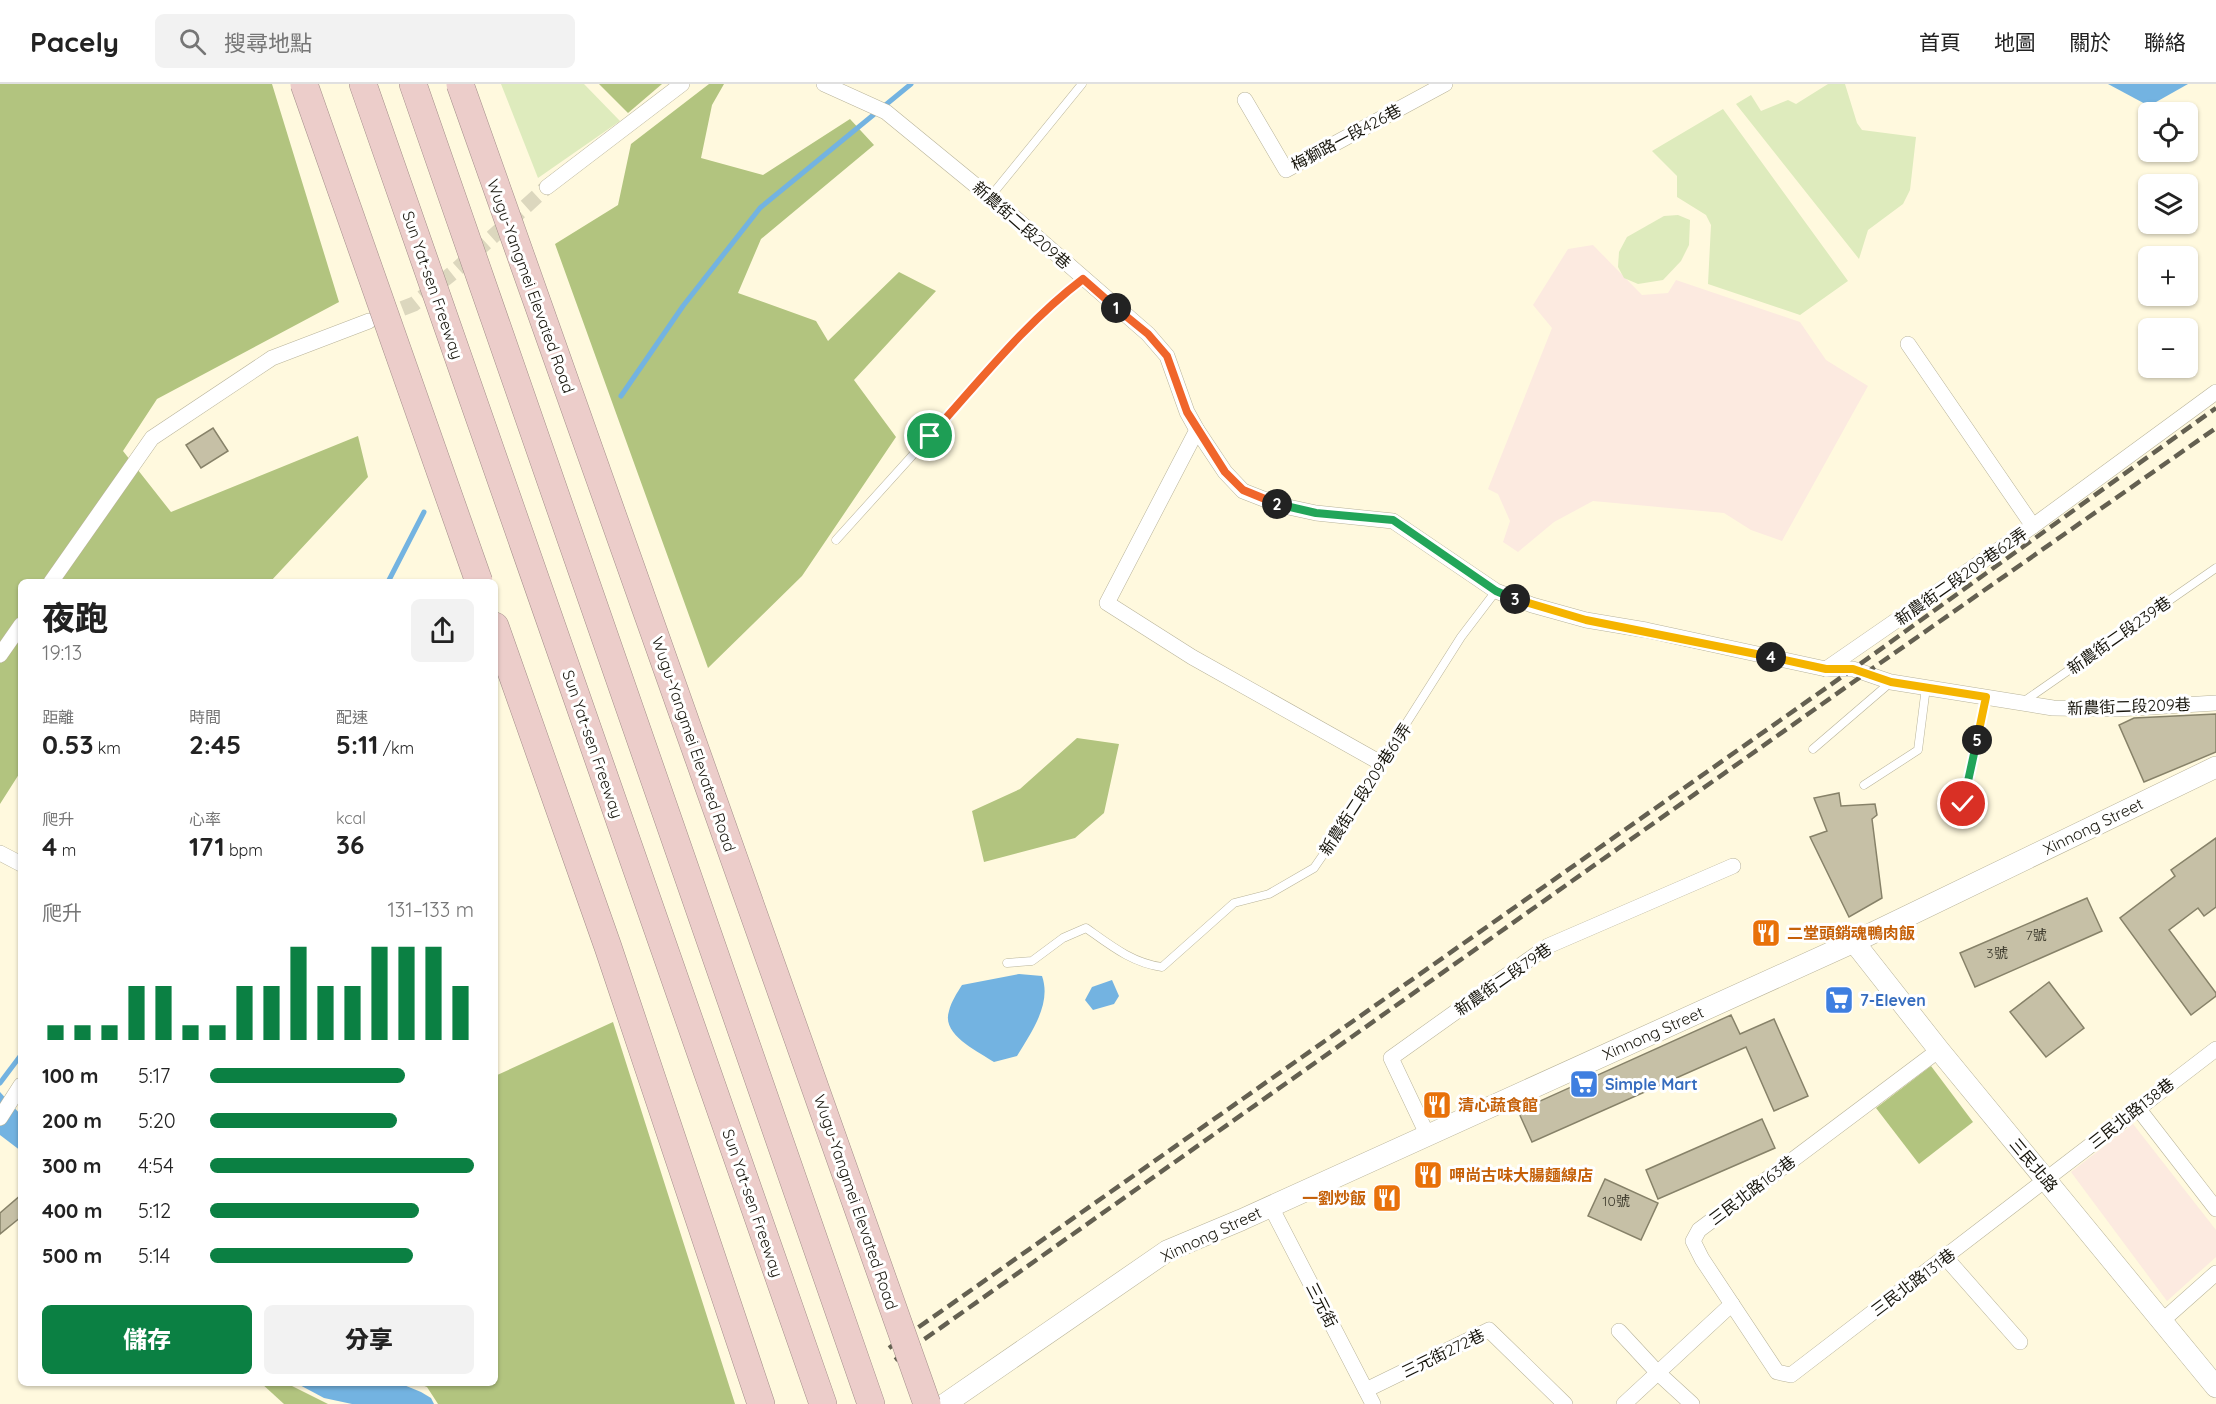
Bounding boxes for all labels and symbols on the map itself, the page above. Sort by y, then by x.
street label: 梅獅路一段426巷 [1287,100,1405,174]
street label: Wugu-Yangmei Elevated Road [483,176,579,396]
street label: 新農街二段209巷 [969,177,1075,273]
street label: Sun Yat-sen Freeway [398,208,468,362]
pin: 1 [1101,293,1131,323]
pin [904,410,955,461]
pin: 2 [1262,489,1292,519]
street label: 新農街二段209巷62弄 [1891,523,2031,629]
pin: 3 [1500,584,1530,614]
street label: 新農街二段239巷 [2063,592,2175,678]
street label: Wugu-Yangmei Elevated Road [648,634,740,854]
pin: 4 [1756,642,1786,672]
street label: Sun Yat-sen Freeway [558,667,628,821]
street label: 新農街二段209巷 [2067,694,2191,718]
street label: 新農街二段209巷61弄 [1315,719,1415,859]
pin: 5 [1962,725,1992,755]
pin [1937,778,1988,829]
street label: Xinnong Street [2040,793,2146,859]
restaurant icon: 二堂頭銷魂鴨肉飯 [1750,917,1782,949]
place label: 二堂頭銷魂鴨肉飯 [1787,923,1915,943]
house number: 7號 [2025,926,2047,944]
street label: 新農街二段79巷 [1451,938,1555,1020]
house number: 3號 [1986,944,2008,962]
supermarket icon: 7-Eleven [1823,984,1855,1016]
place label: 7-Eleven [1860,990,1926,1010]
street label: Xinnong Street [1599,1002,1707,1064]
supermarket icon: Simple Mart [1568,1068,1600,1100]
street label: 三民北路138巷 [2084,1073,2178,1153]
place label: Simple Mart [1605,1074,1698,1094]
restaurant icon: 清心蔬食館 [1421,1089,1453,1121]
street label: Wugu-Yangmei Elevated Road [810,1092,902,1312]
place label: 清心蔬食館 [1458,1095,1538,1115]
street label: Sun Yat-sen Freeway [718,1126,788,1280]
street label: 三民北路 [2006,1134,2062,1196]
street label: 三民北路163巷 [1705,1151,1799,1229]
restaurant icon: 呷尚古味大腸麵線店 [1412,1159,1444,1191]
place label: 呷尚古味大腸麵線店 [1449,1165,1593,1185]
restaurant icon: 一劉炒飯 [1371,1182,1403,1214]
place label: 一劉炒飯 [1302,1188,1366,1208]
house number: 10號 [1602,1192,1630,1210]
street label: Xinnong Street [1158,1202,1264,1266]
street label: 三民北路131巷 [1867,1244,1959,1320]
street label: 三元街 [1302,1279,1342,1331]
street label: 三元街272巷 [1398,1324,1488,1382]

